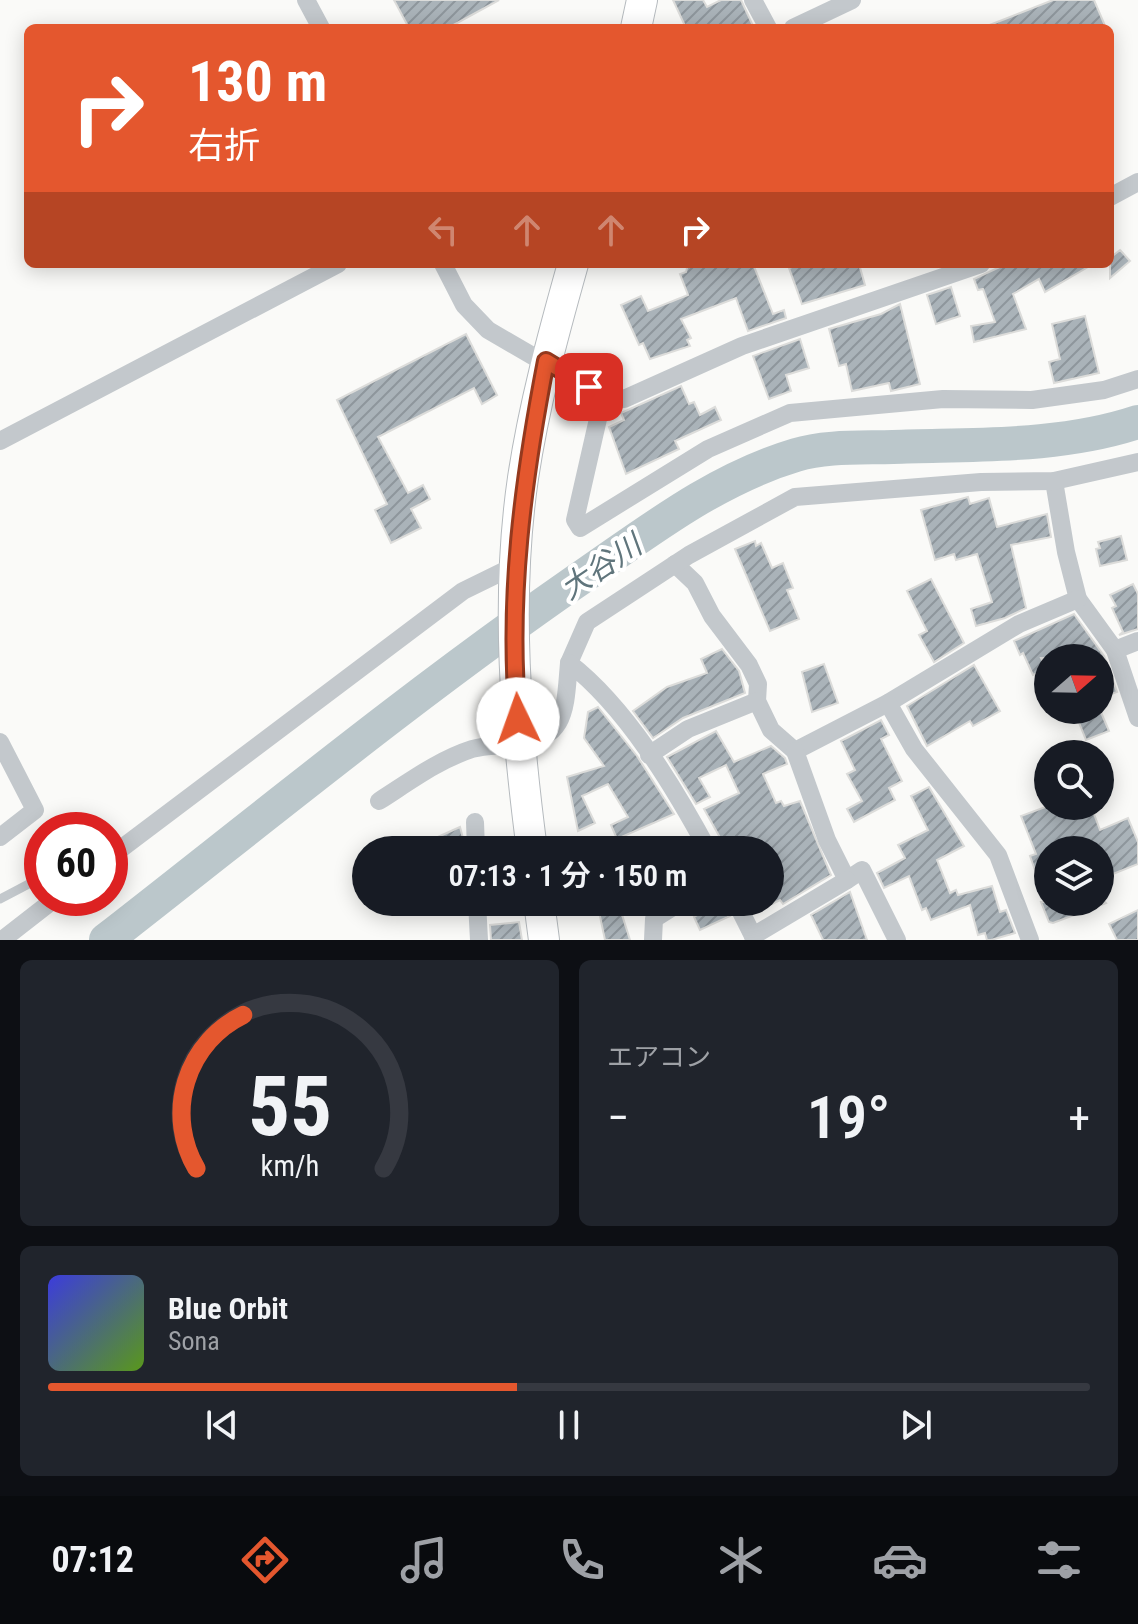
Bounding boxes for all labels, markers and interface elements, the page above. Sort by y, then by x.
text: 130 m [188,49,327,115]
icon: right [56,56,160,160]
text: 右折 [188,125,260,167]
icon: left [421,208,465,252]
icon: ahead [505,208,549,252]
icon: ahead [589,208,633,252]
icon: right [673,208,717,252]
pin [555,353,623,421]
icon: arrive [567,365,611,409]
water label: 大谷川 [554,525,650,606]
north arrow [1034,644,1114,724]
map controls [1034,644,1114,916]
position arrow [476,677,560,761]
button: search [1034,740,1114,820]
speed limit sign: 60 [24,812,128,916]
button: layers [1034,836,1114,916]
text: 07:13 · 1 分 · 150 m [449,858,687,893]
text: エアコン [607,1042,711,1072]
text: 55 [247,1058,332,1155]
text: 19° [807,1082,890,1153]
text: − [607,1092,629,1144]
text: + [1068,1092,1090,1144]
text: km/h [260,1149,319,1183]
text: Blue Orbit [168,1291,288,1326]
text: Sona [168,1326,220,1356]
icon: previous [200,1403,244,1447]
icon: pause [547,1403,591,1447]
icon: next [894,1403,938,1447]
icon: directions [237,1532,293,1588]
icon: music [396,1532,452,1588]
icon: phone [554,1532,610,1588]
icon: climate [713,1532,769,1588]
icon: car [872,1532,928,1588]
icon: filters [1031,1532,1087,1588]
text: 07:12 [51,1539,134,1581]

